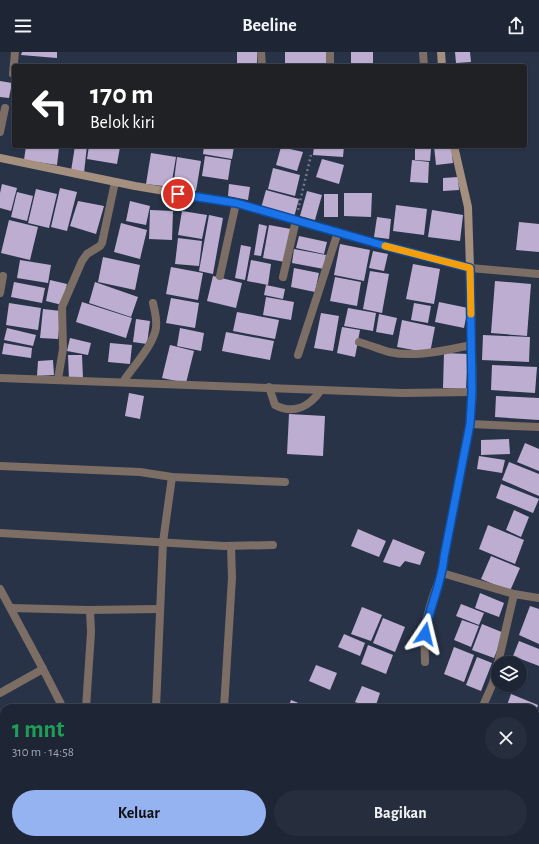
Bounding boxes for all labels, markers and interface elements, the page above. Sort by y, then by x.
icon: menu [12,15,34,37]
icon: share [505,15,527,37]
text: Beeline [242,17,297,35]
icon: left [24,80,76,132]
text: 170 m [90,81,154,109]
text: Belok kiri [90,114,155,132]
pin [161,177,195,211]
icon: arrive [167,183,189,205]
position arrow [404,613,446,655]
map controls [491,656,527,692]
button: layers [491,656,527,692]
button: close [485,717,527,759]
text: 1 mnt [12,718,64,742]
text: 310 m · 14:58 [12,746,74,759]
button: Keluar [12,790,266,836]
button: Bagikan [274,790,527,836]

